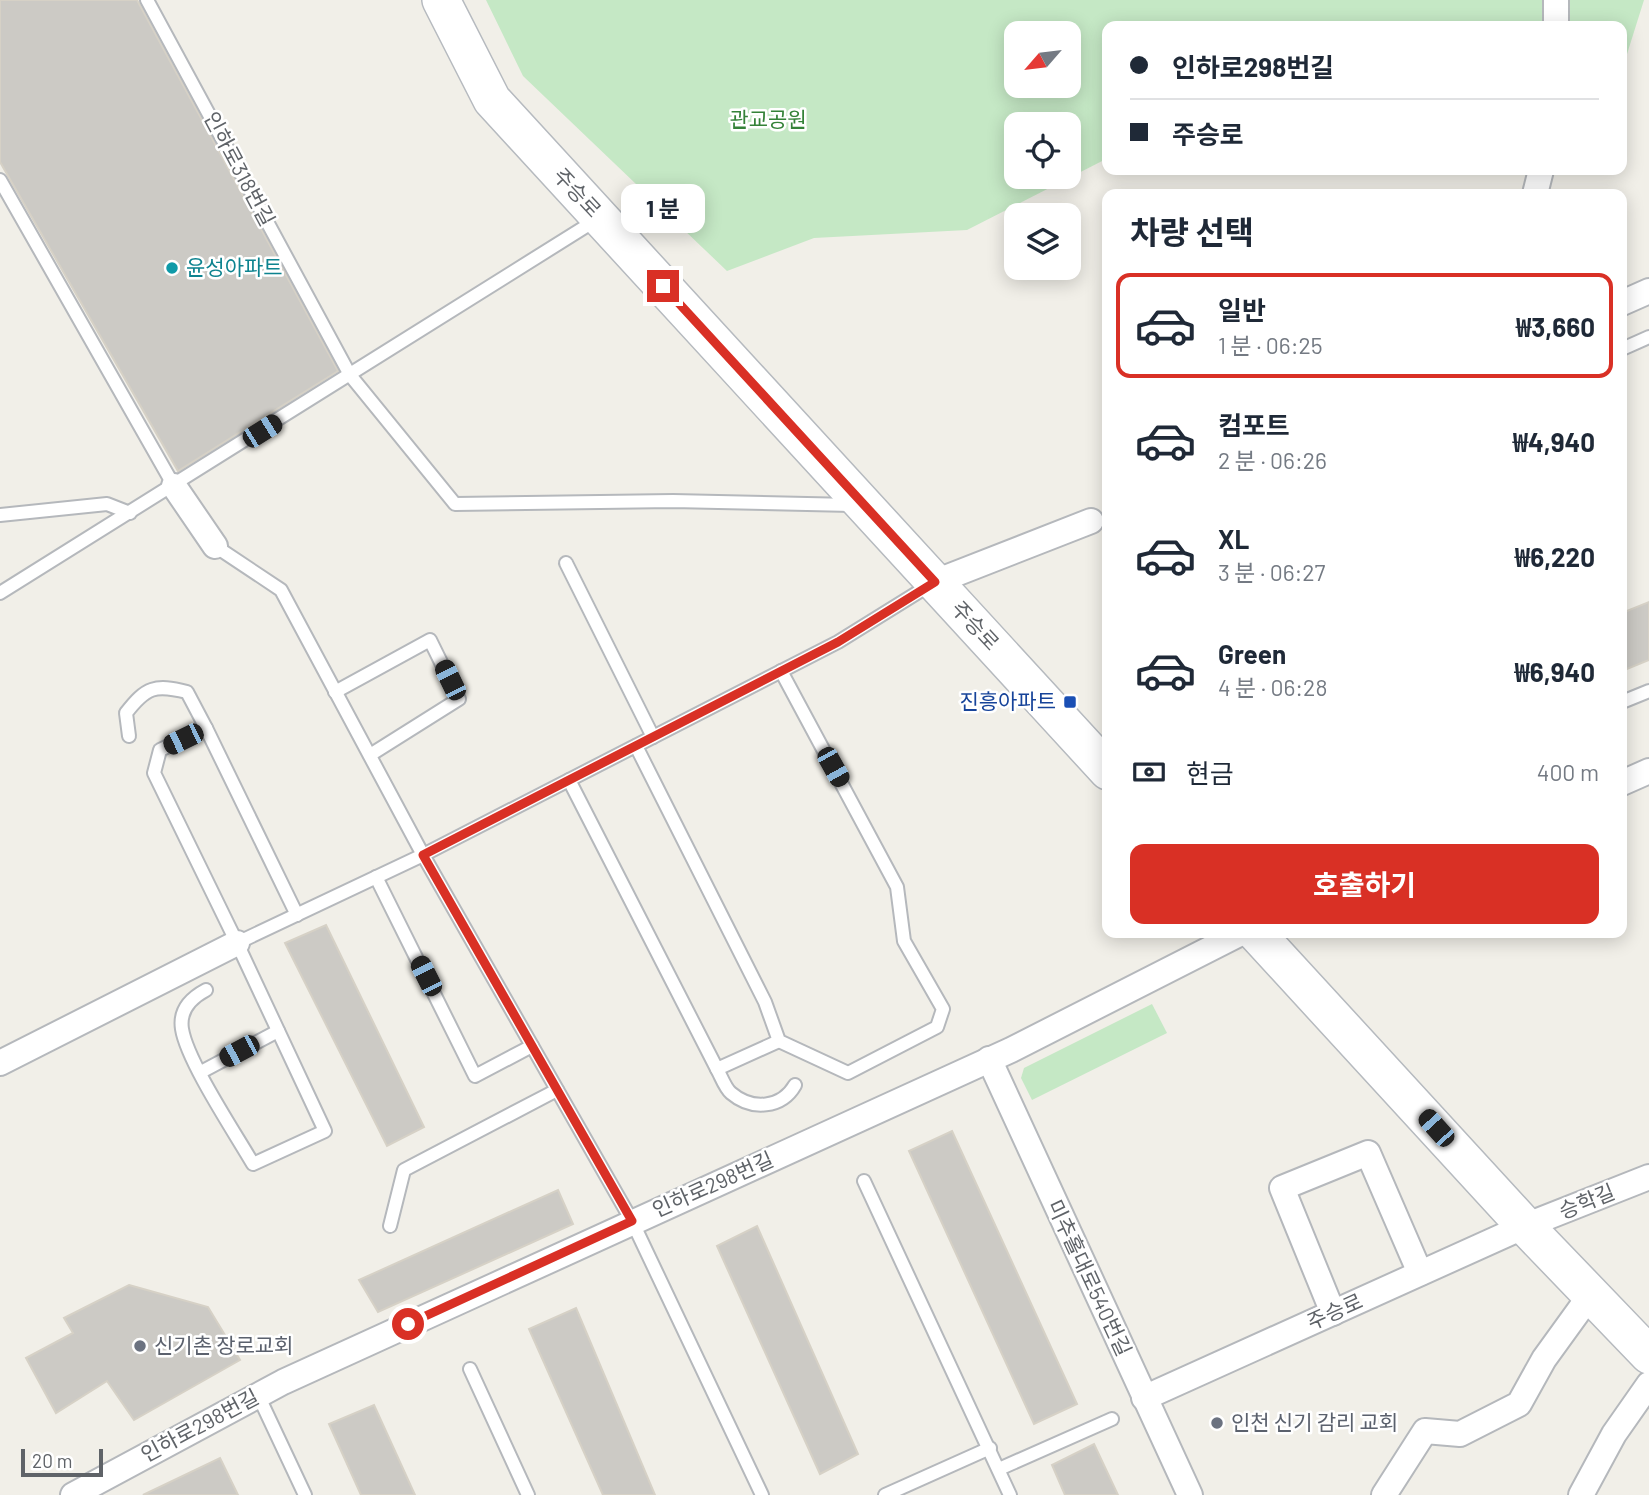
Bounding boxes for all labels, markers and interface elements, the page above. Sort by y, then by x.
north arrow [1004,21,1082,98]
map controls [1004,21,1081,280]
text: 인하로298번길 [1172,51,1334,82]
park label: 관교공원 [729,106,807,131]
street label: 인하로318번길 [200,107,281,230]
button: locate [1004,112,1081,189]
text: 주승로 [1172,118,1244,149]
street label: 주승로 [549,162,607,222]
callout: 1 분 [621,184,705,233]
text: 1 분 [646,194,680,222]
button: layers [1004,203,1081,280]
text: 차량 선택 [1130,212,1254,250]
place label: 윤성아파트 [186,254,283,279]
marker: 윤성아파트 [164,260,180,276]
route end [647,270,679,302]
icon: car [1134,294,1197,357]
text: 일반 [1218,294,1266,325]
text: ₩3,660 [1516,311,1595,342]
text: 1 분 · 06:25 [1218,331,1323,359]
icon: car [1134,409,1197,472]
text: 컴포트 [1218,409,1290,440]
car [239,411,286,451]
text: ₩4,940 [1513,426,1595,457]
text: 2 분 · 06:26 [1218,446,1327,474]
text: XL [1218,523,1249,554]
icon: car [1134,524,1197,587]
text: ₩6,220 [1515,541,1595,572]
text: 3 분 · 06:27 [1218,558,1325,586]
street label: 주승로 [947,595,1005,655]
text: Green [1218,638,1286,669]
icon: car [1134,639,1197,702]
text: ₩6,940 [1514,656,1595,687]
car [432,657,469,703]
text: 4 분 · 06:28 [1218,673,1327,701]
place label: 진흥아파트 [959,688,1056,713]
marker: 진흥아파트 [1062,694,1078,710]
car [160,720,207,758]
car [814,744,853,790]
icon: cash [1130,753,1168,791]
text: 현금 [1186,757,1234,788]
text: 400 m [1537,758,1599,786]
button: 호출하기 [1130,844,1599,924]
car [408,953,445,999]
car [216,1032,263,1070]
car [1415,1105,1458,1151]
street label: 인하로298번길 [648,1146,777,1221]
street label: 승학길 [1555,1178,1618,1223]
street label: 미추홀대로540번길 [1043,1195,1138,1359]
street label: 주승로 [1303,1287,1366,1334]
route start [392,1308,424,1340]
place label: 신기촌 장로교회 [154,1332,293,1357]
marker: 신기촌 장로교회 [132,1338,148,1354]
street label: 인하로298번길 [136,1383,262,1466]
place label: 인천 신기 감리 교회 [1231,1409,1398,1434]
marker: 인천 신기 감리 교회 [1209,1415,1225,1431]
scale bar [21,1446,103,1478]
text: 20 m [32,1449,72,1472]

